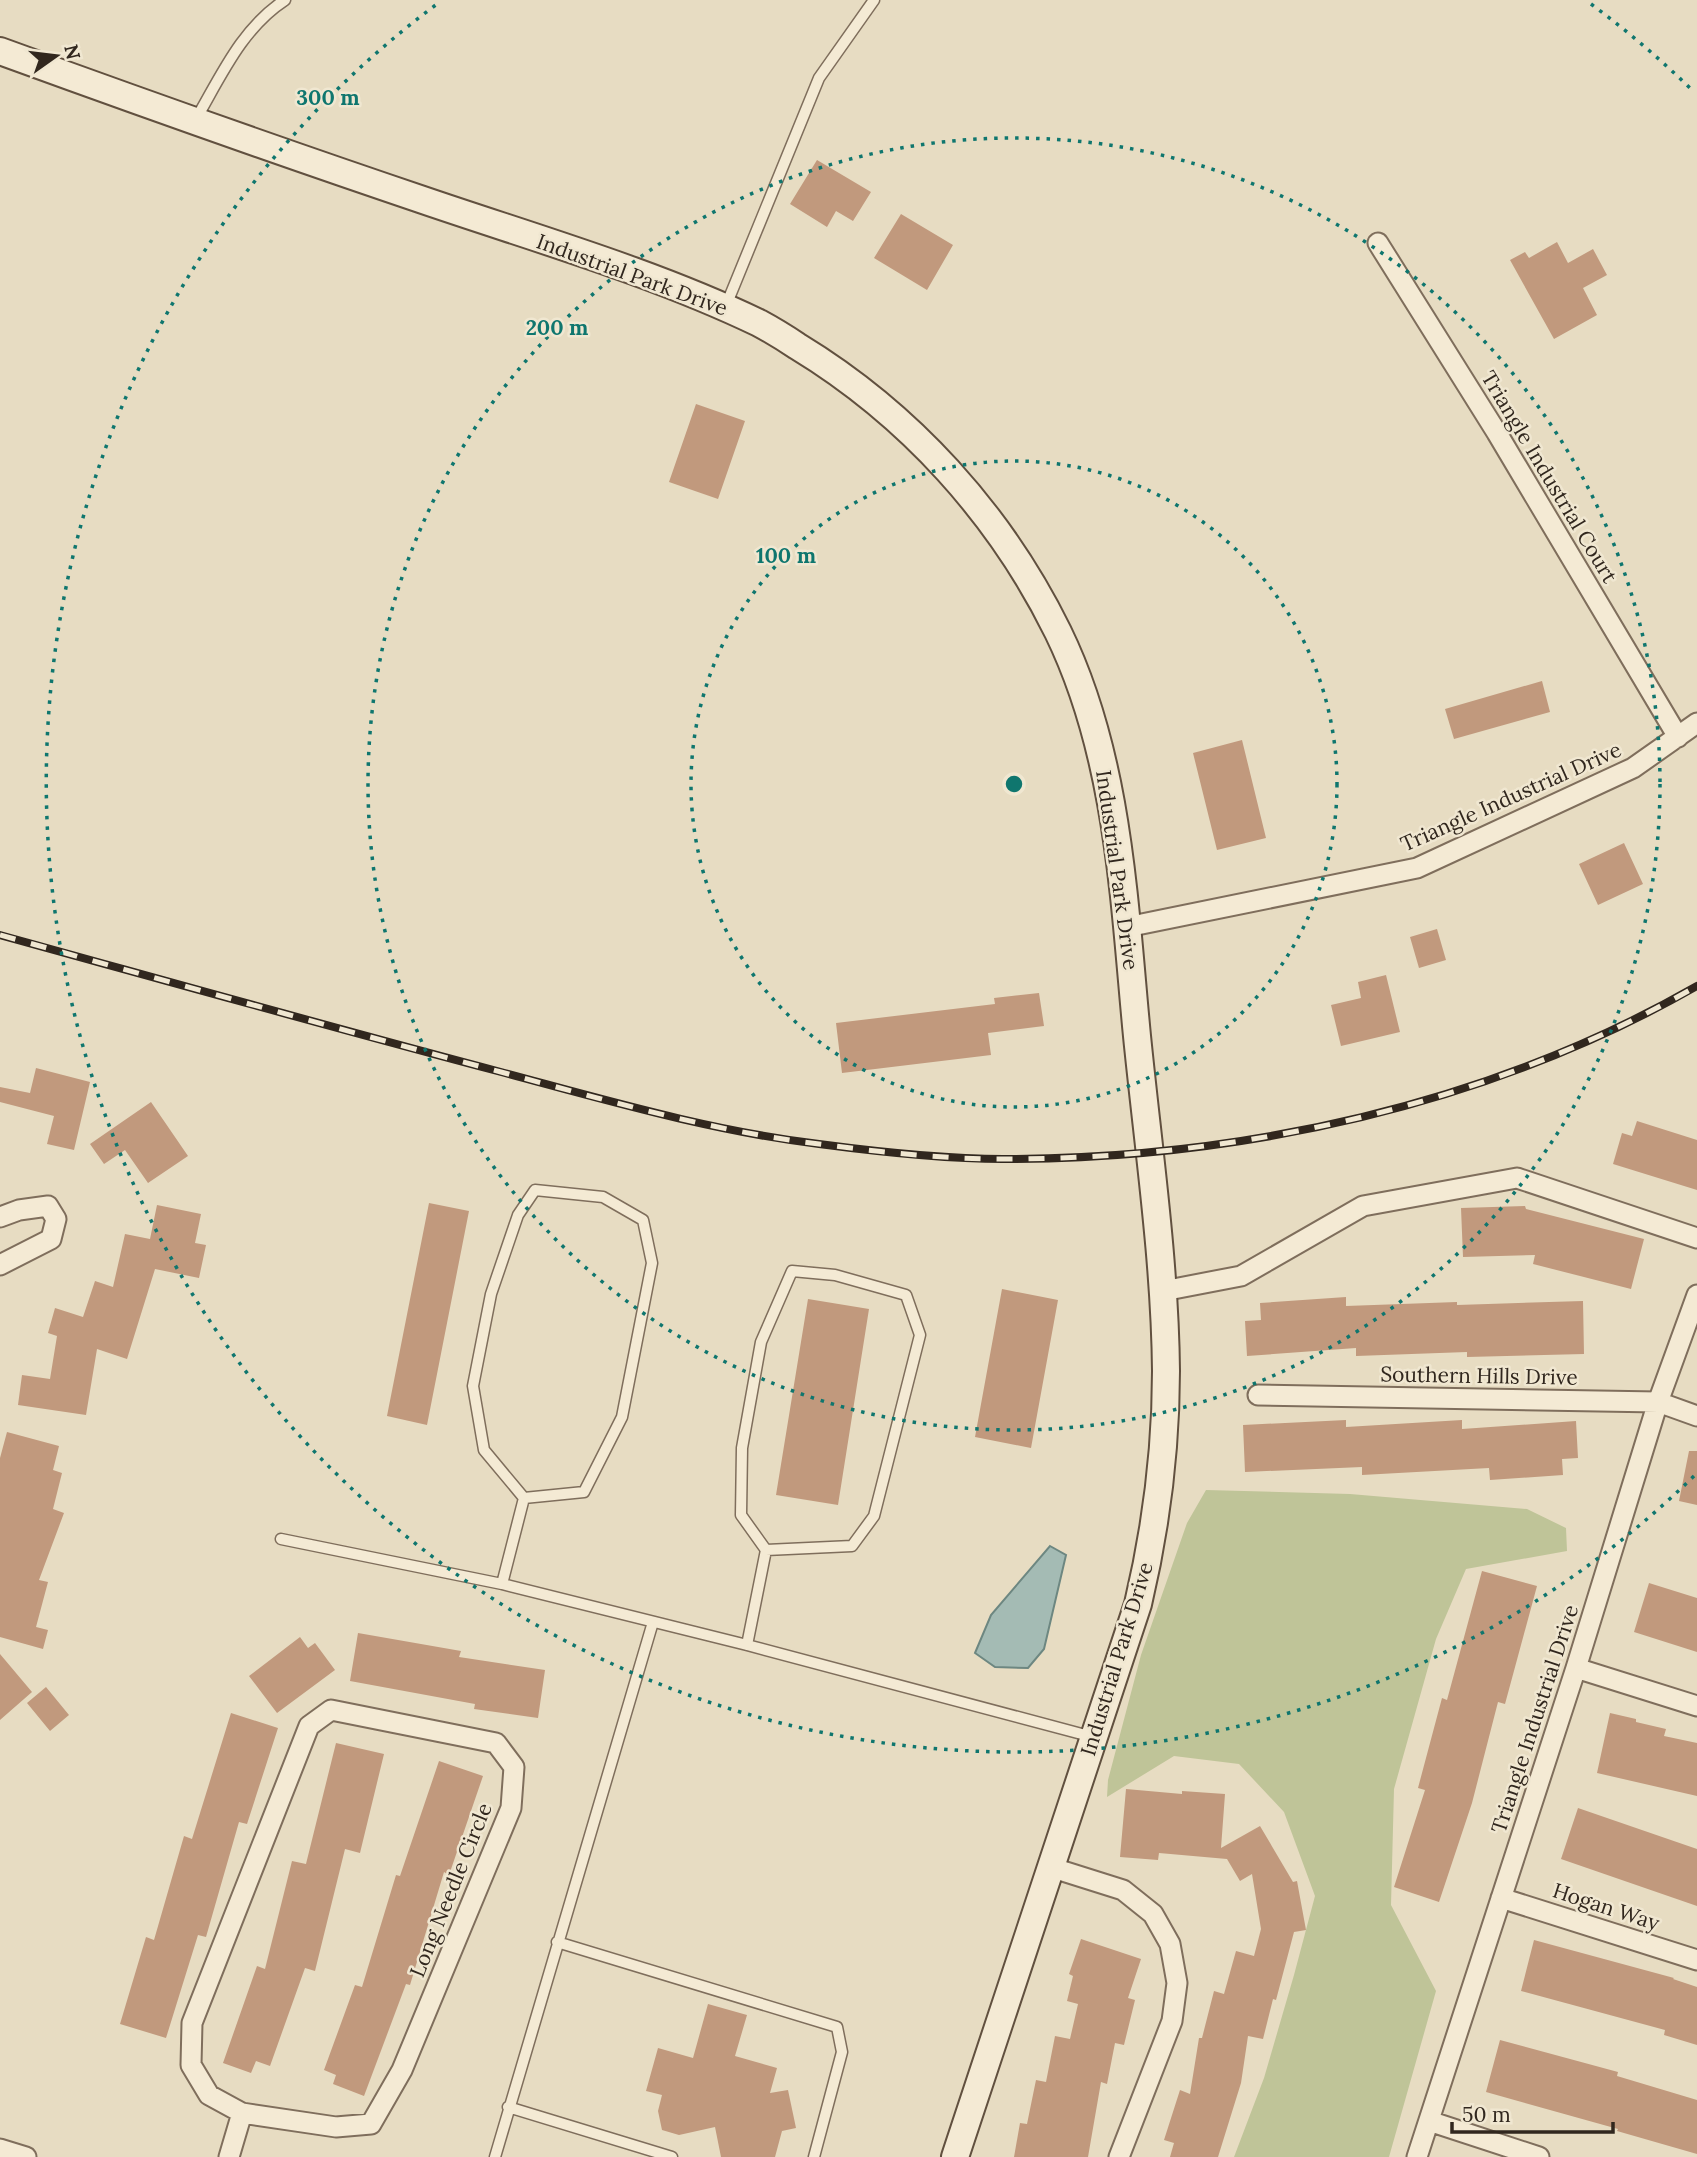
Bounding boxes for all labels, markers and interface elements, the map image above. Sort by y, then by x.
north arrow [21,21,91,91]
text: N [59,42,86,62]
text: 300 m [296,84,360,111]
street label: Industrial Park Drive [533,227,731,322]
text: 200 m [526,314,588,341]
street label: Triangle Industrial Court [1475,366,1624,589]
text: 100 m [756,542,816,569]
street label: Triangle Industrial Drive [1396,736,1625,857]
street label: Industrial Park Drive [1090,768,1145,972]
centre of rings [1002,772,1026,796]
street label: Southern Hills Drive [1380,1360,1578,1391]
street label: Industrial Park Drive [1074,1559,1159,1759]
street label: Triangle Industrial Drive [1485,1601,1584,1836]
street label: Long Needle Circle [403,1799,498,1981]
street label: Hogan Way [1549,1877,1663,1936]
scale bar [1452,2090,1613,2134]
text: 50 m [1462,2101,1511,2128]

